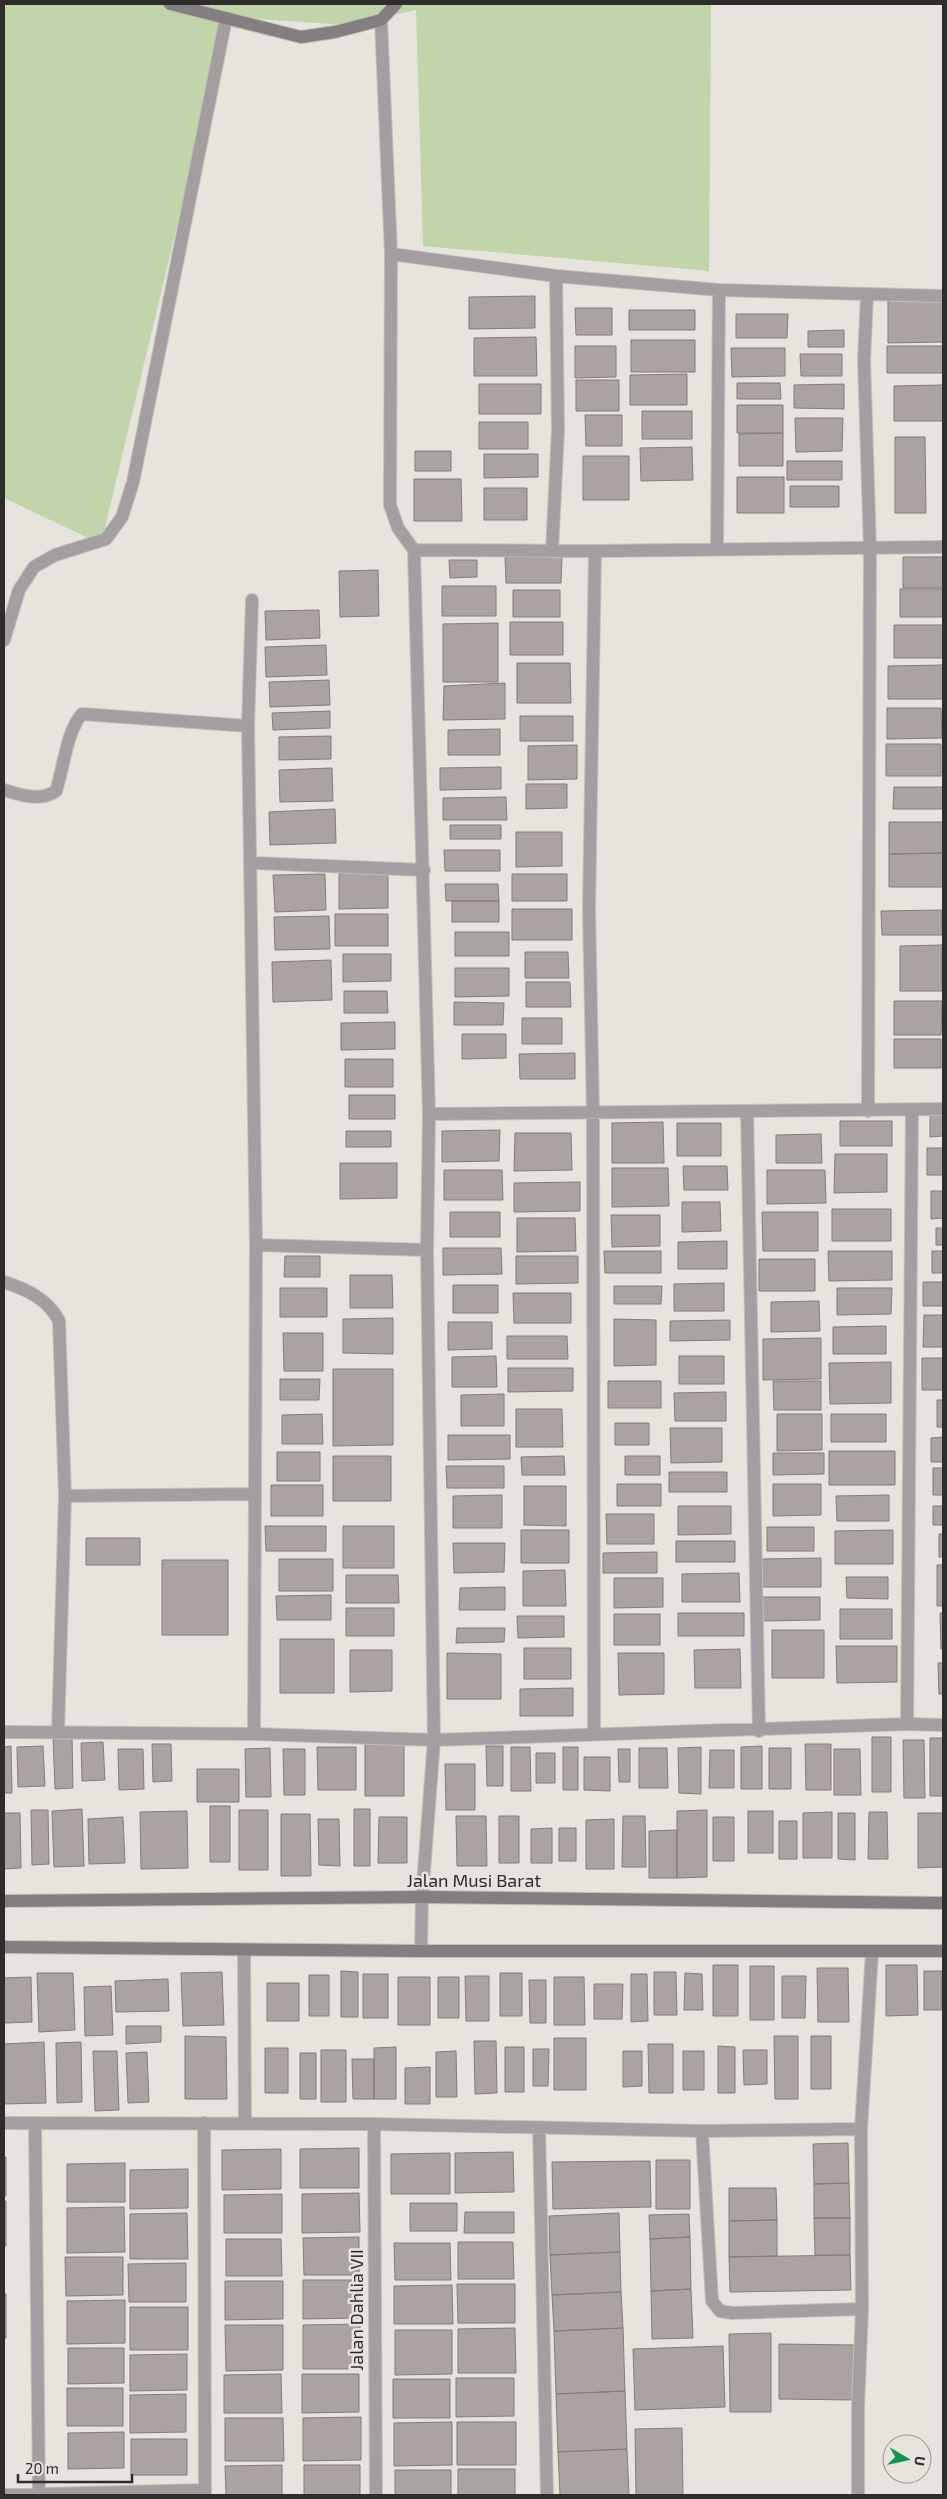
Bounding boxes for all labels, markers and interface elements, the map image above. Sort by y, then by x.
street label: Jalan Musi Barat [407,1869,541,1891]
street label: Jalan Dahlia VII [345,2249,367,2371]
north arrow [882,2434,932,2484]
scale bar [18,2452,131,2484]
text: U [911,2455,929,2467]
text: 20 m [25,2459,59,2477]

